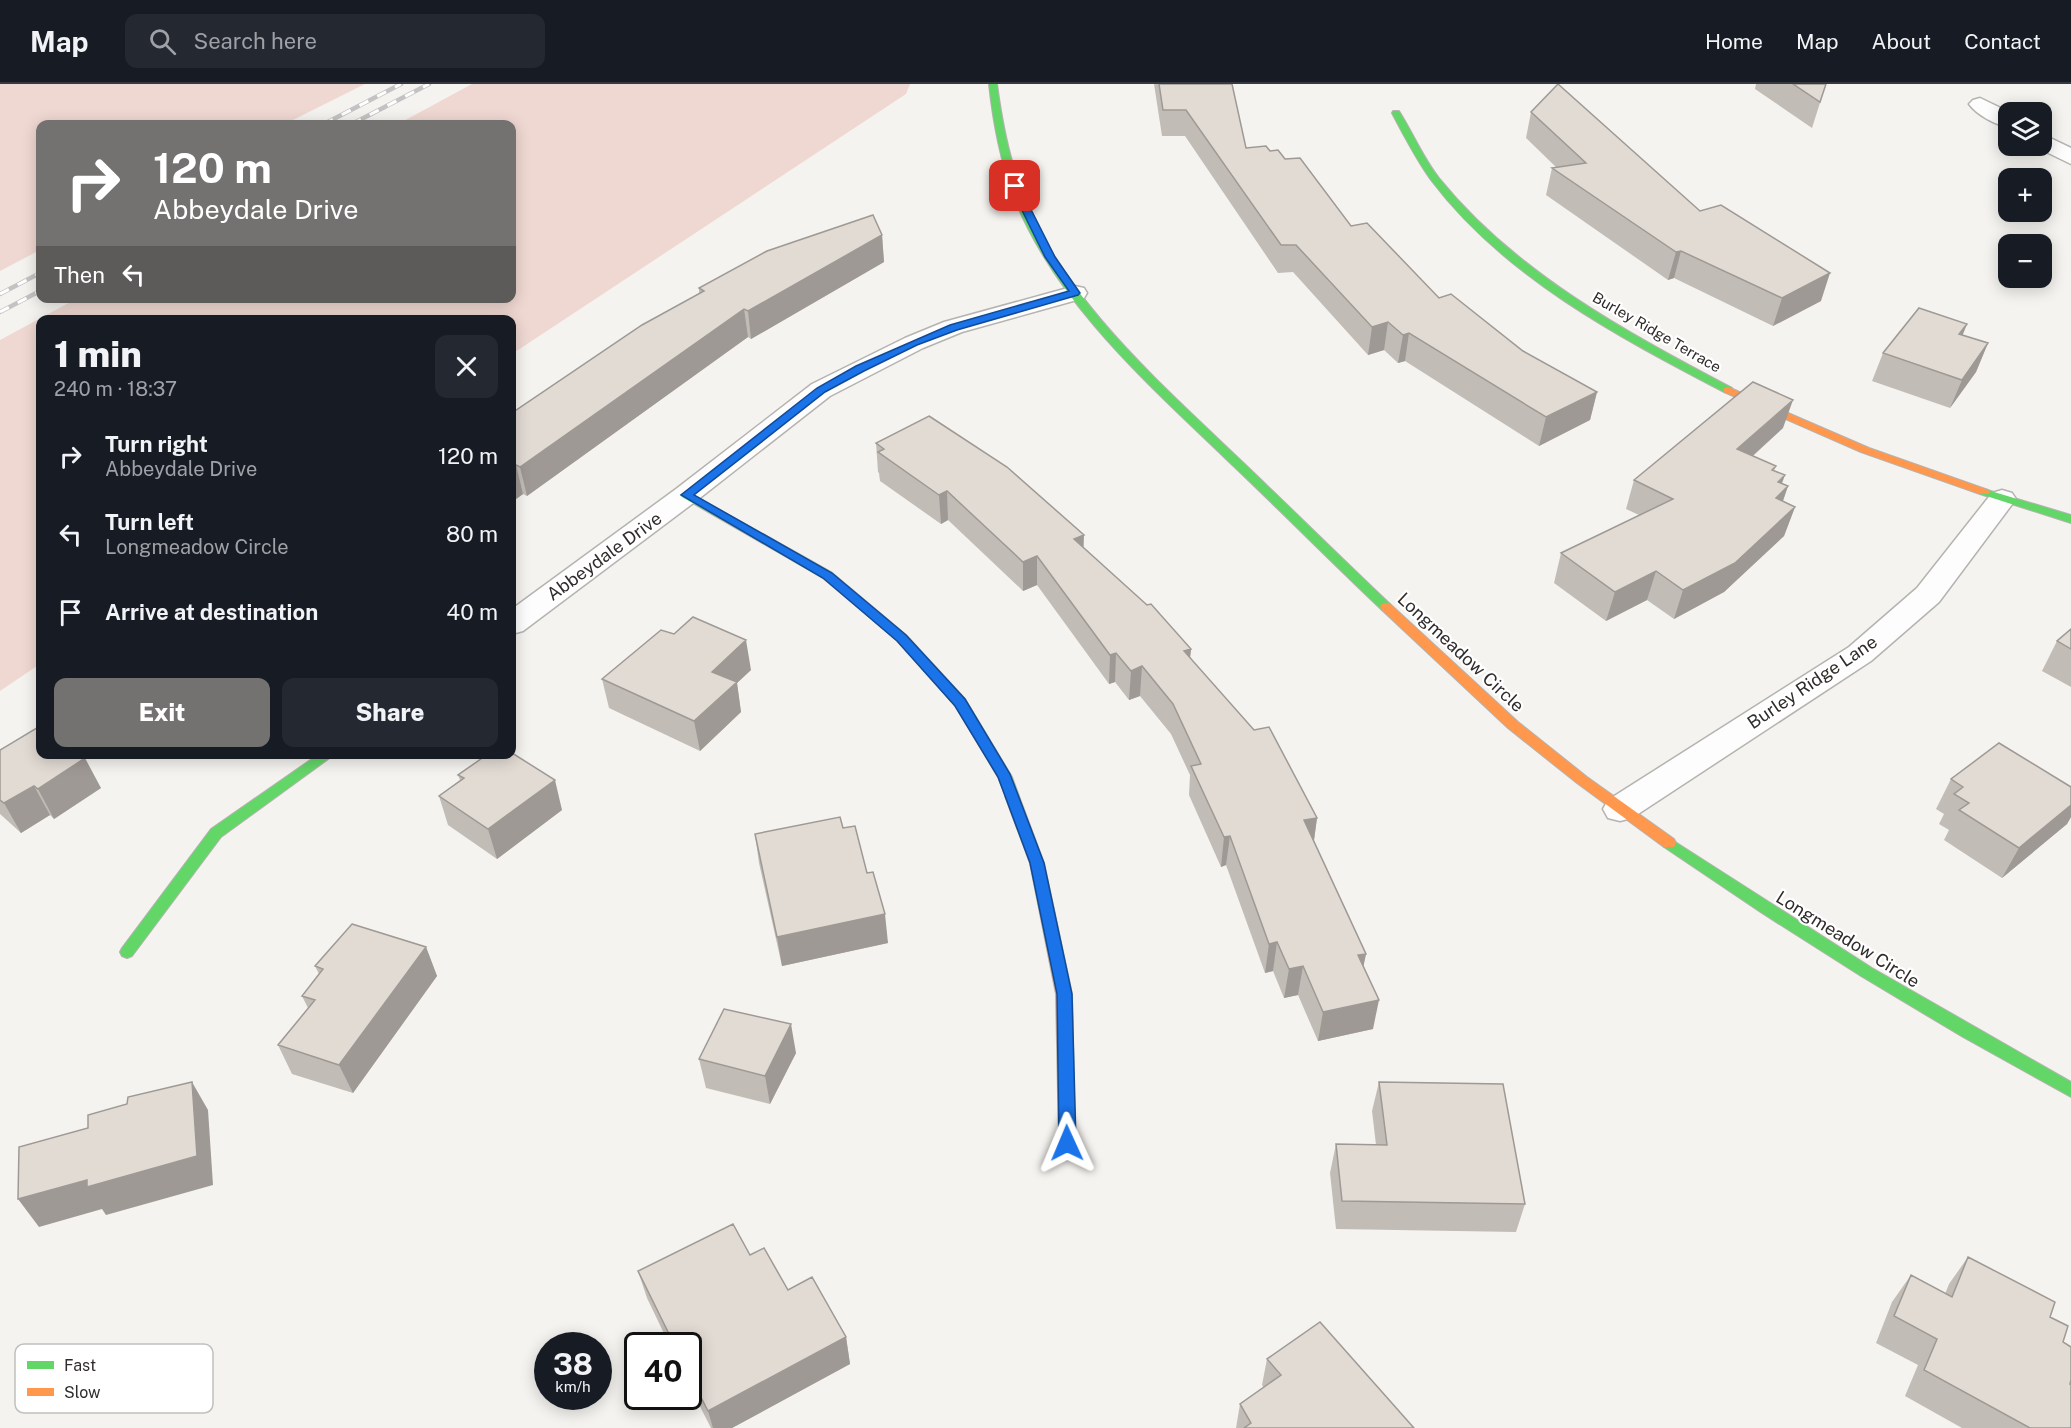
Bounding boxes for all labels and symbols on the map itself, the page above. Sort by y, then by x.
pin [989,160,1040,211]
street label: Burley Ridge Terrace [1590,288,1724,376]
street label: Abbeydale Drive [542,507,666,605]
street label: Longmeadow Circle [1393,588,1529,716]
street label: Burley Ridge Lane [1743,631,1881,733]
street label: Longmeadow Circle [1772,886,1924,992]
position arrow [1035,1111,1099,1175]
speed limit sign: 40 [624,1332,702,1410]
legend [15,1344,213,1413]
text: Fast [64,1356,96,1375]
text: Slow [64,1383,101,1402]

